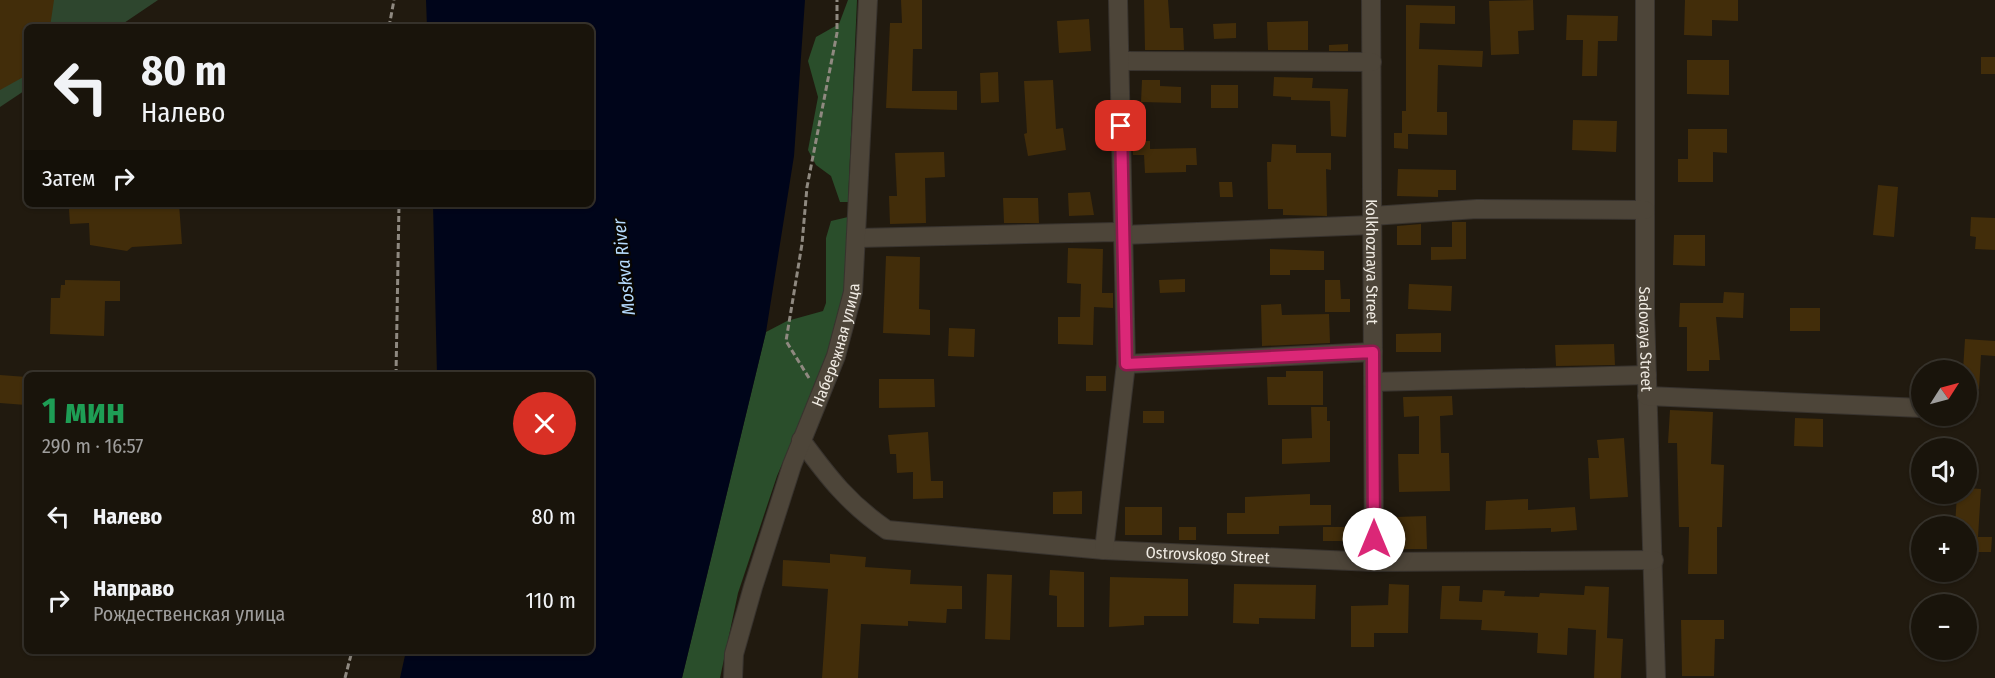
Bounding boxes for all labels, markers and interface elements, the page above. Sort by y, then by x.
text: 80 m [141,46,227,96]
icon: left [42,48,120,126]
text: Налево [141,97,225,129]
pin [1095,100,1146,151]
icon: arrive [1104,109,1137,142]
icon: right [107,162,140,195]
text: Затем [42,165,95,192]
street label: Kolkhoznaya Street [1363,199,1382,326]
water label: Moskva River [608,217,640,316]
street label: Набережная улица [807,283,863,409]
street label: Sadovaya Street [1635,286,1657,393]
north arrow [1911,360,1977,426]
map controls [1911,360,1977,660]
text: 1 мин [42,389,125,433]
button: close [513,392,576,455]
text: 290 m · 16:57 [42,434,143,458]
button: sound [1911,438,1977,504]
icon: left [42,500,75,533]
text: Налево [93,503,162,530]
text: 80 m [531,503,576,530]
position arrow [1342,507,1406,571]
button: + [1911,516,1977,582]
street label: Ostrovskogo Street [1145,542,1271,567]
text: Направо [93,575,174,602]
icon: right [42,584,75,617]
text: 110 m [526,587,576,614]
button: − [1911,594,1977,660]
text: Рождественская улица [93,602,285,626]

